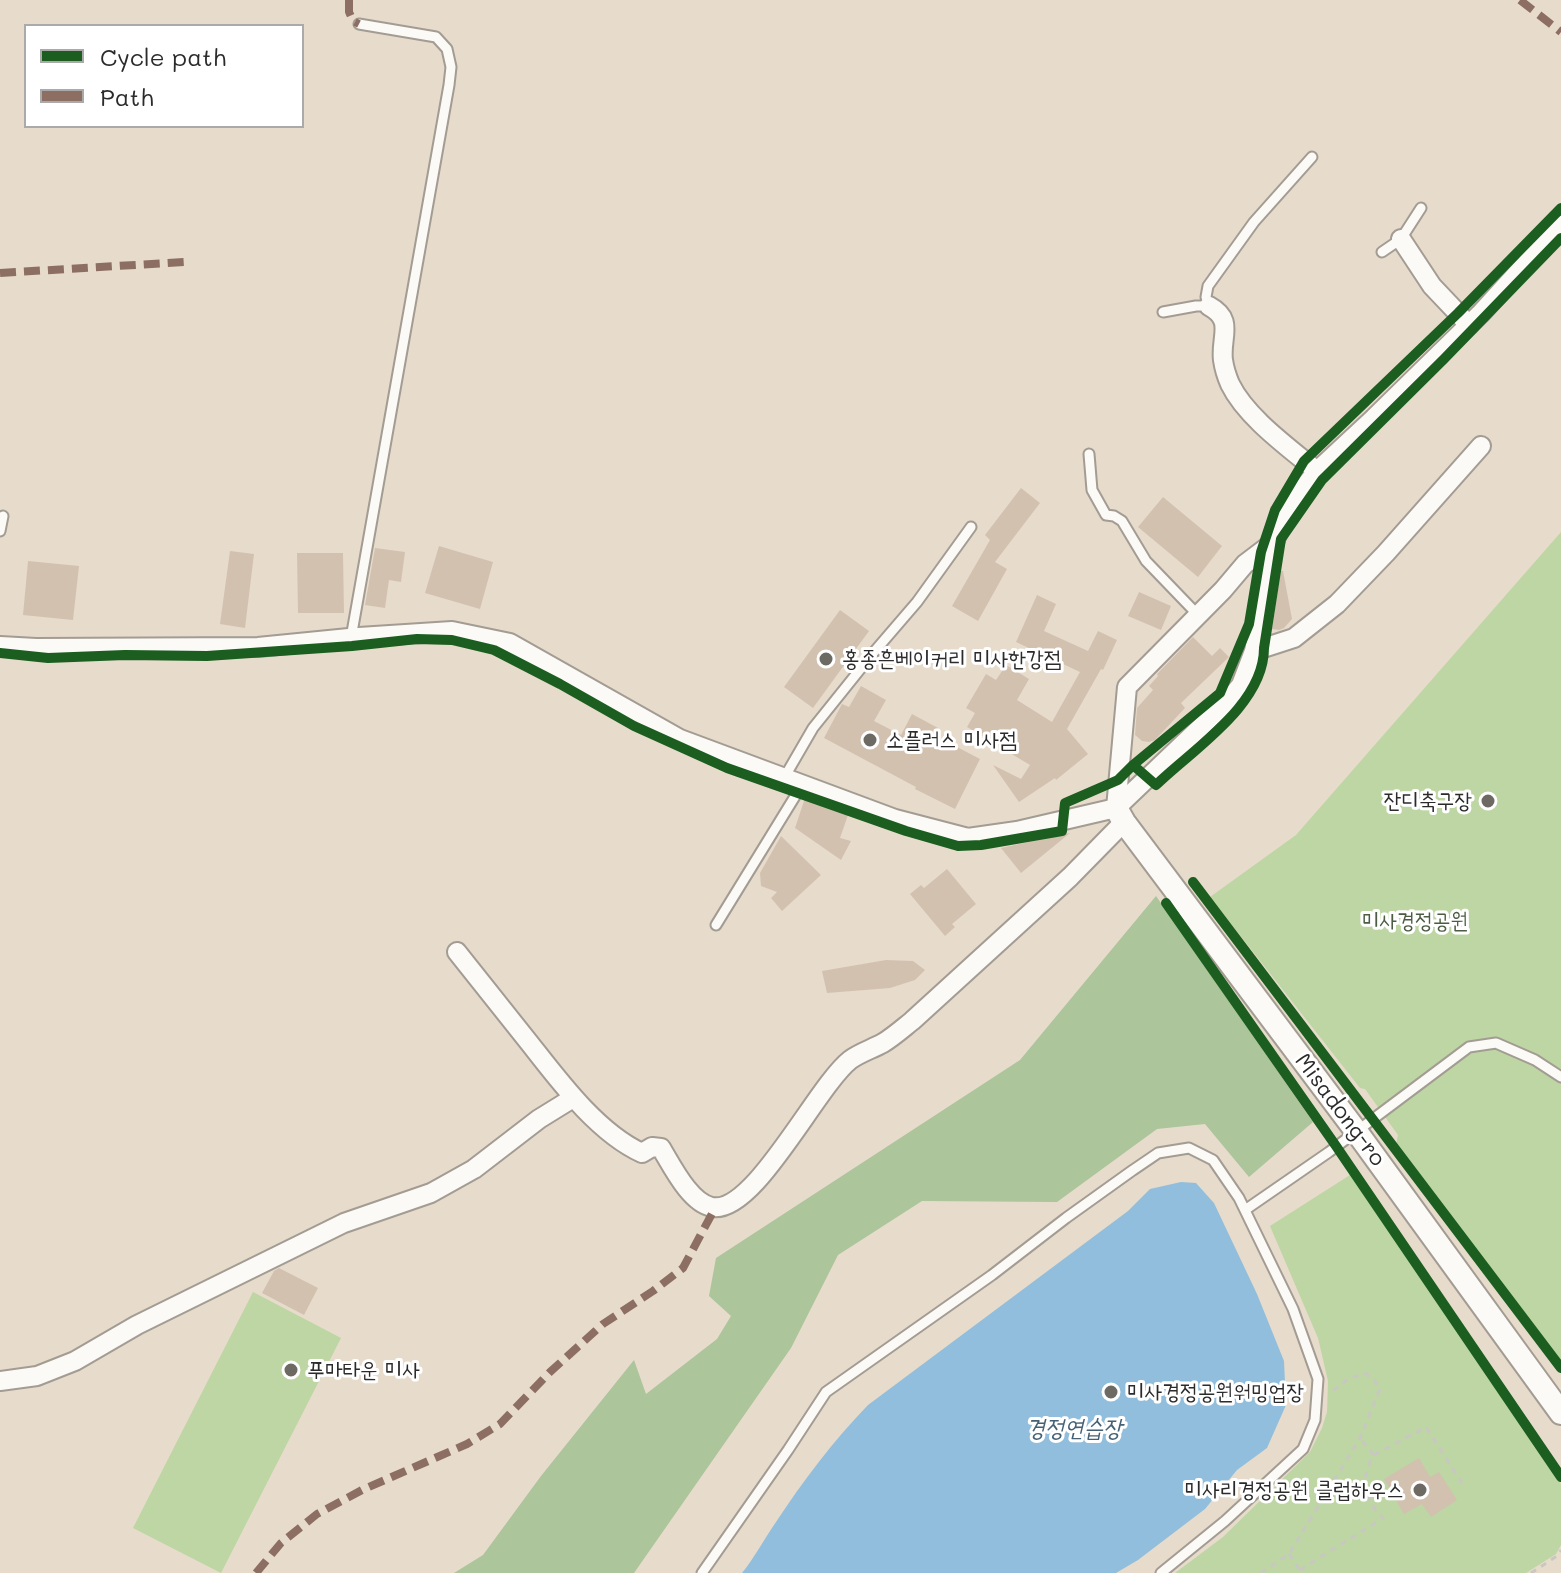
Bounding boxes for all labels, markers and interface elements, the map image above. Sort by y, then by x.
legend [24,24,304,128]
text: Cycle path [100,41,226,72]
text: Path [100,81,154,112]
place label: 홍종흔베이커리 미사한강점 [842,646,1061,672]
marker: 홍종흔베이커리 미사한강점 [817,650,835,668]
place label: 소플러스 미사점 [886,727,1017,753]
marker: 소플러스 미사점 [861,731,879,749]
place label: 잔디축구장 [1383,788,1472,814]
marker: 잔디축구장 [1479,792,1497,810]
park label: 미사경정공원 [1362,908,1468,934]
street label: Misadong-ro [1289,1049,1391,1171]
place label: 푸마타운 미사 [307,1357,420,1383]
marker: 푸마타운 미사 [282,1361,300,1379]
place label: 미사경정공원워밍업장 [1127,1379,1304,1405]
marker: 미사경정공원워밍업장 [1102,1383,1120,1401]
water label: 경정연습장 [1026,1415,1122,1443]
place label: 미사리경정공원 클럽하우스 [1185,1477,1404,1503]
marker: 미사리경정공원 클럽하우스 [1411,1481,1429,1499]

